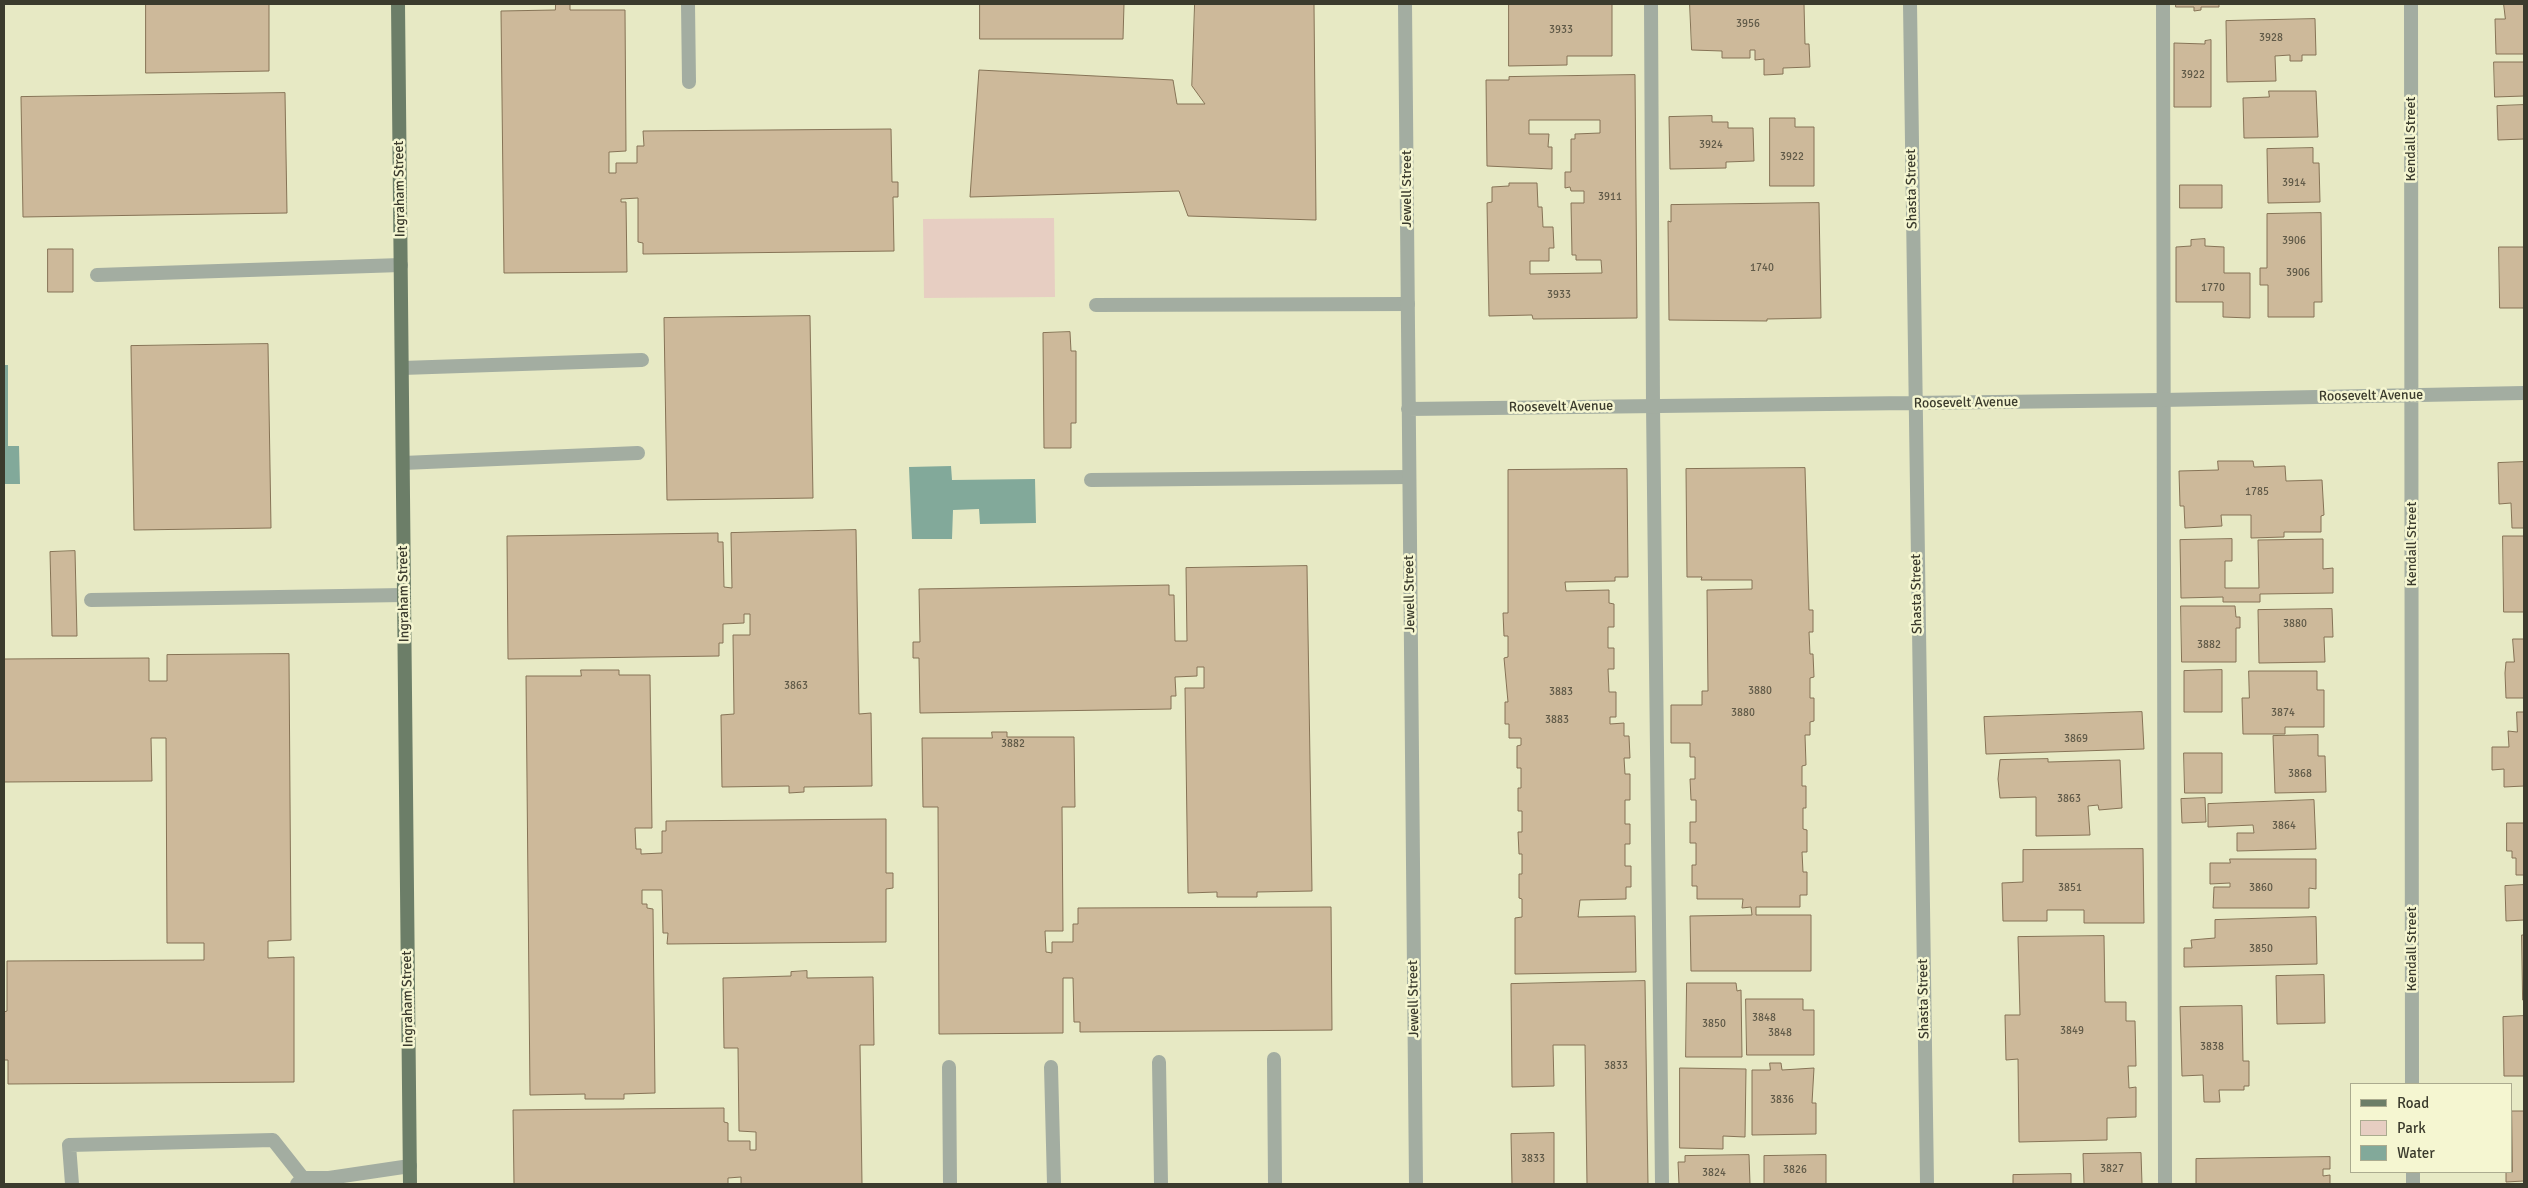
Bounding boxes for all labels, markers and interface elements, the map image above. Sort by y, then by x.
house number: 3956 [1736,17,1760,31]
house number: 3933 [1549,23,1573,37]
house number: 3928 [2259,31,2283,45]
house number: 3922 [2181,68,2205,82]
street label: Kendall Street [2403,97,2419,181]
house number: 3924 [1699,138,1723,152]
street label: Ingraham Street [391,140,409,238]
street label: Shasta Street [1903,149,1921,229]
street label: Jewell Street [1399,150,1415,228]
house number: 3922 [1780,150,1804,164]
house number: 3914 [2282,176,2306,190]
house number: 3911 [1598,190,1622,204]
house number: 3906 [2282,234,2306,248]
house number: 1740 [1750,261,1774,275]
house number: 3906 [2286,266,2310,280]
house number: 1770 [2201,281,2225,295]
house number: 3933 [1547,288,1571,302]
street label: Roosevelt Avenue [2319,387,2423,405]
street label: Roosevelt Avenue [1914,394,2018,412]
street label: Roosevelt Avenue [1509,398,1613,416]
house number: 1785 [2245,485,2269,499]
street label: Kendall Street [2404,502,2420,586]
street label: Ingraham Street [395,545,413,643]
street label: Shasta Street [1908,554,1926,634]
street label: Jewell Street [1401,555,1419,633]
house number: 3880 [2283,617,2307,631]
house number: 3882 [2197,638,2221,652]
house number: 3863 [784,679,808,693]
house number: 3880 [1748,684,1772,698]
house number: 3883 [1549,685,1573,699]
house number: 3880 [1731,706,1755,720]
house number: 3874 [2271,706,2295,720]
house number: 3883 [1545,713,1569,727]
house number: 3869 [2064,732,2088,746]
house number: 3882 [1001,737,1025,751]
house number: 3868 [2288,767,2312,781]
house number: 3863 [2057,792,2081,806]
house number: 3864 [2272,819,2296,833]
house number: 3851 [2058,881,2082,895]
house number: 3860 [2249,881,2273,895]
street label: Kendall Street [2404,907,2420,991]
house number: 3850 [2249,942,2273,956]
street label: Ingraham Street [399,950,417,1048]
street label: Shasta Street [1915,959,1933,1039]
street label: Jewell Street [1405,960,1423,1038]
house number: 3848 [1752,1011,1776,1025]
house number: 3850 [1702,1017,1726,1031]
house number: 3849 [2060,1024,2084,1038]
house number: 3848 [1768,1026,1792,1040]
house number: 3838 [2200,1040,2224,1054]
house number: 3833 [1604,1059,1628,1073]
legend [2350,1083,2513,1173]
house number: 3836 [1770,1093,1794,1107]
text: Road [2397,1094,2429,1112]
text: Park [2397,1119,2426,1137]
text: Water [2397,1144,2435,1162]
house number: 3833 [1521,1152,1545,1166]
house number: 3827 [2100,1162,2124,1176]
house number: 3826 [1783,1163,1807,1177]
house number: 3824 [1702,1166,1726,1180]

